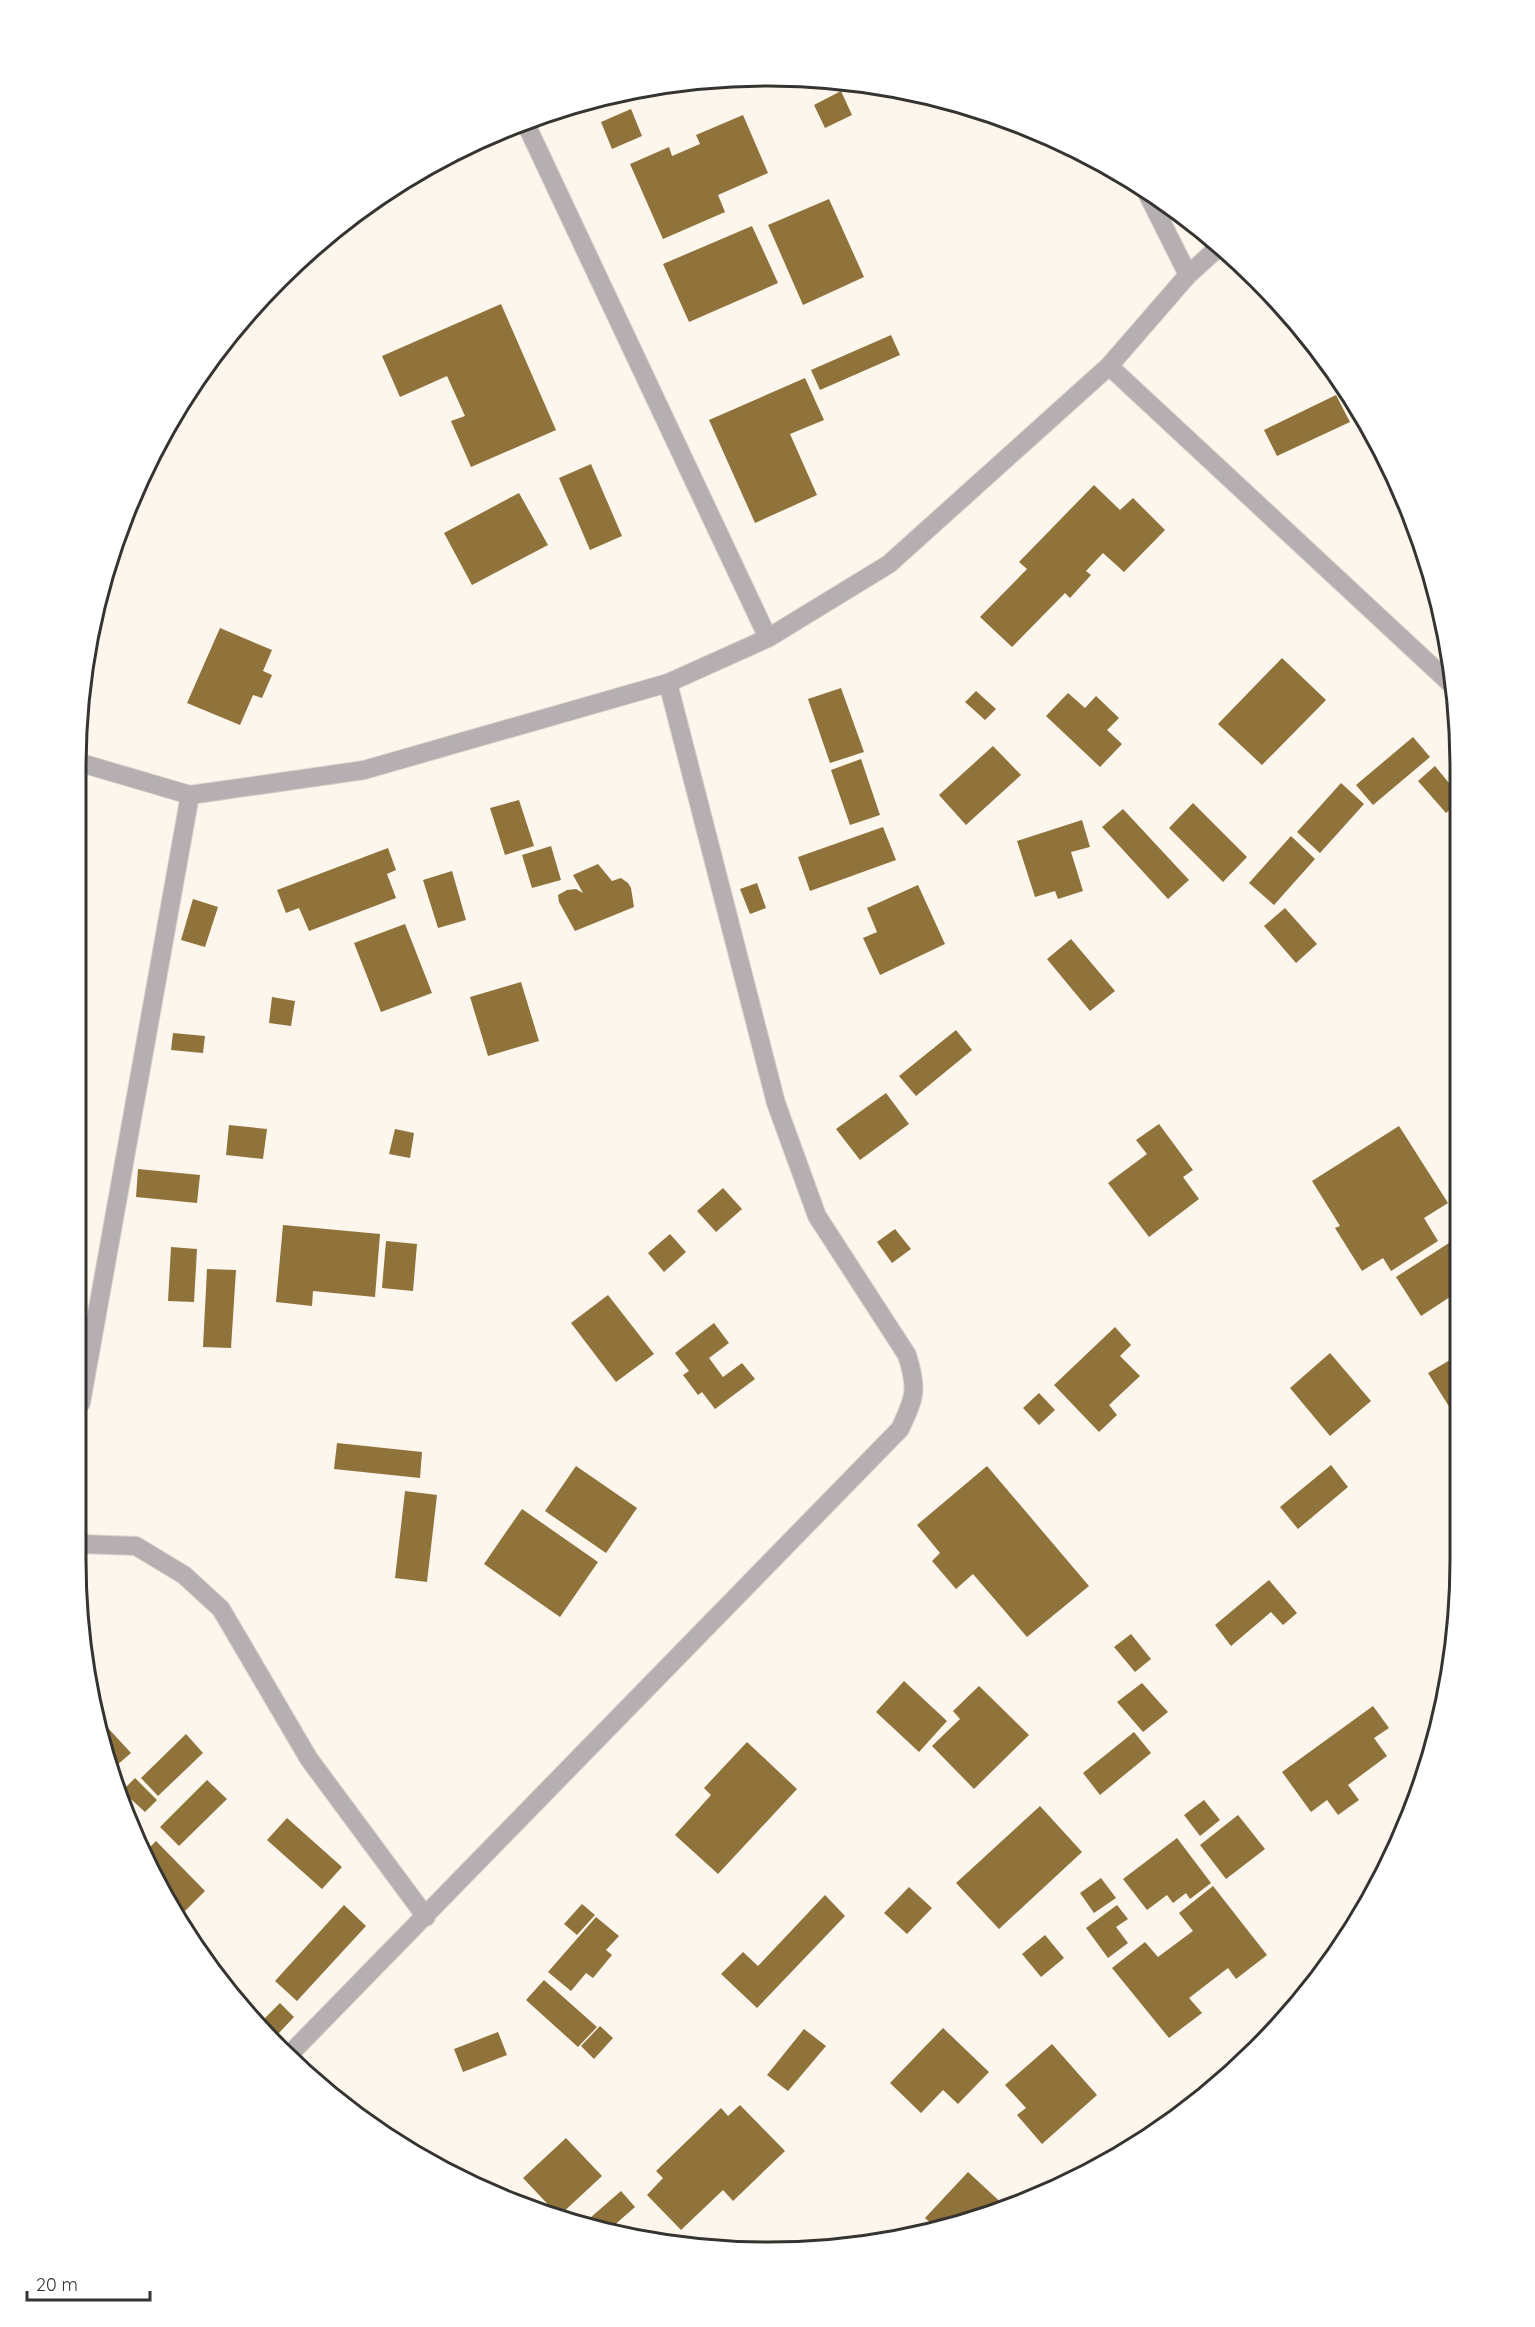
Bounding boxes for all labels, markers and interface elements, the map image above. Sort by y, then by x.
scale bar [27,2264,150,2302]
text: 20 m [36,2273,78,2296]

